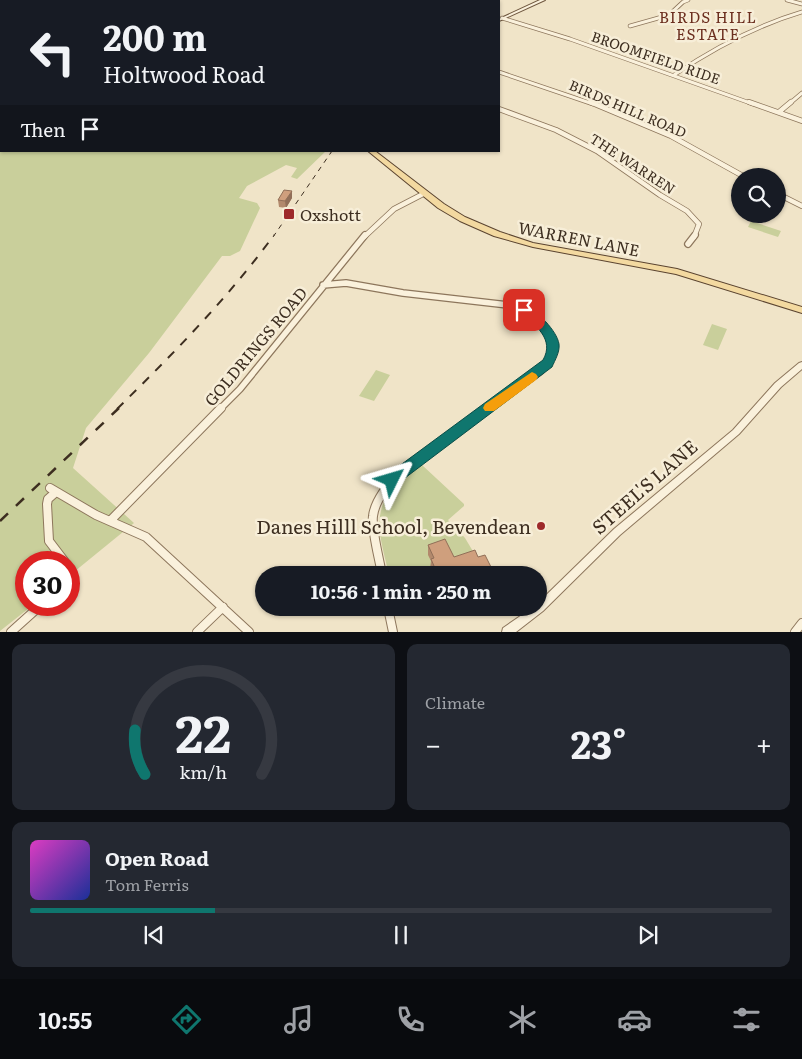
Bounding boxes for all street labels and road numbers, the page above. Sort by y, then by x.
street label: BROOMFIELD RIDE [589,26,723,88]
street label: BIRDS HILL ROAD [566,74,690,142]
street label: THE WARREN [586,128,680,198]
street label: WARREN LANE [516,214,642,262]
street label: GOLDRINGS ROAD [198,281,312,411]
street label: STEEL'S LANE [585,432,703,540]

